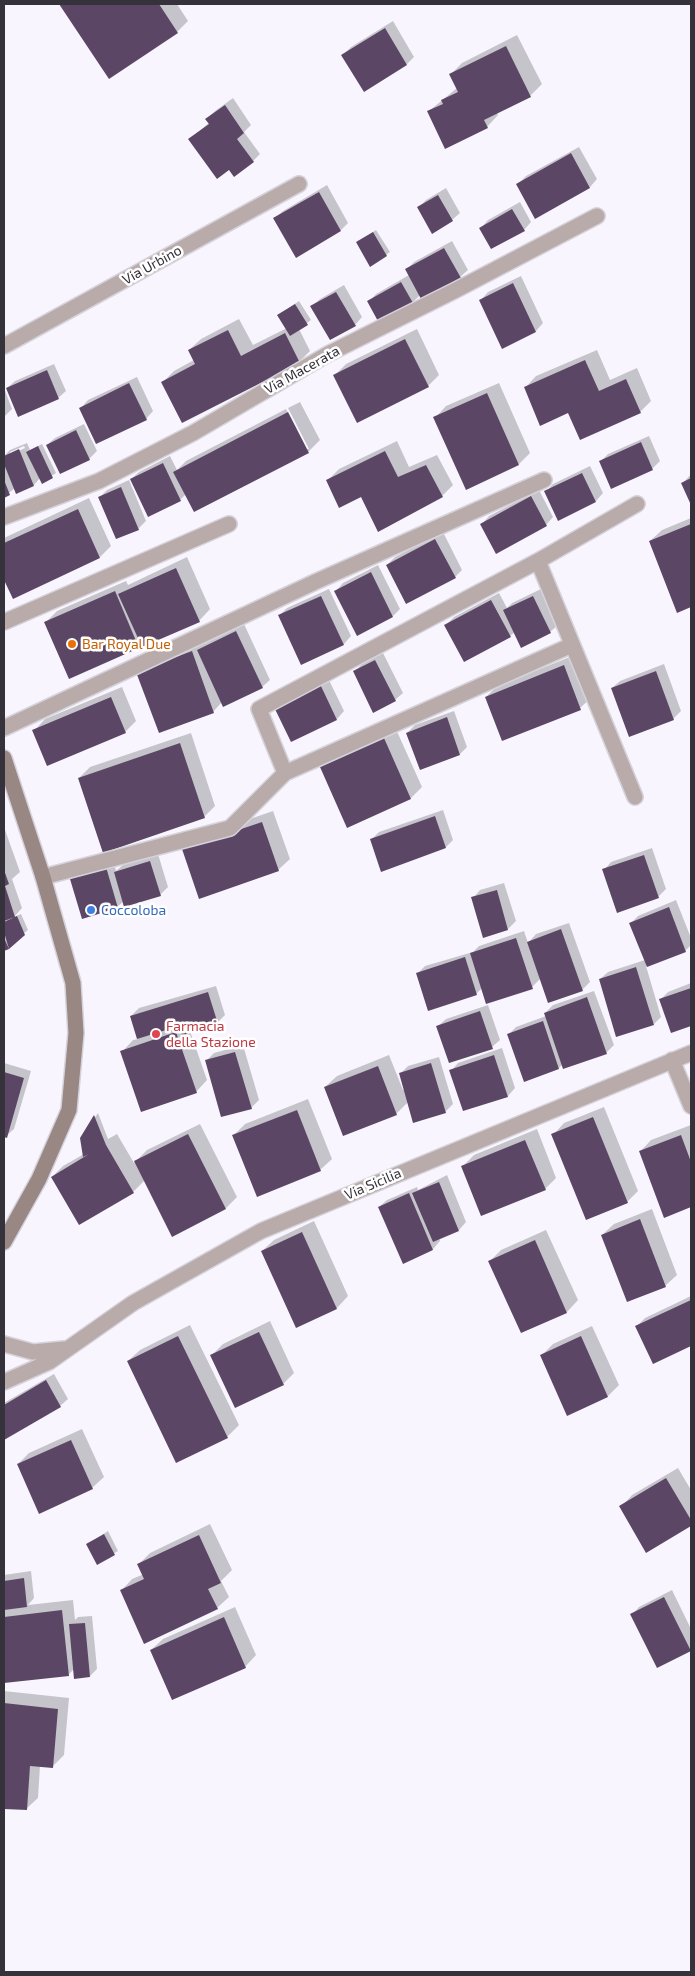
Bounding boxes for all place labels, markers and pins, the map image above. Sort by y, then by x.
place label: Bar Royal Due [82,636,171,652]
marker: Bar Royal Due [66,638,78,650]
place label: Coccoloba [101,902,166,918]
marker: Coccoloba [85,904,97,916]
place label: Farmacia della Stazione [166,1018,256,1050]
marker: Farmacia della Stazione [150,1028,162,1040]

